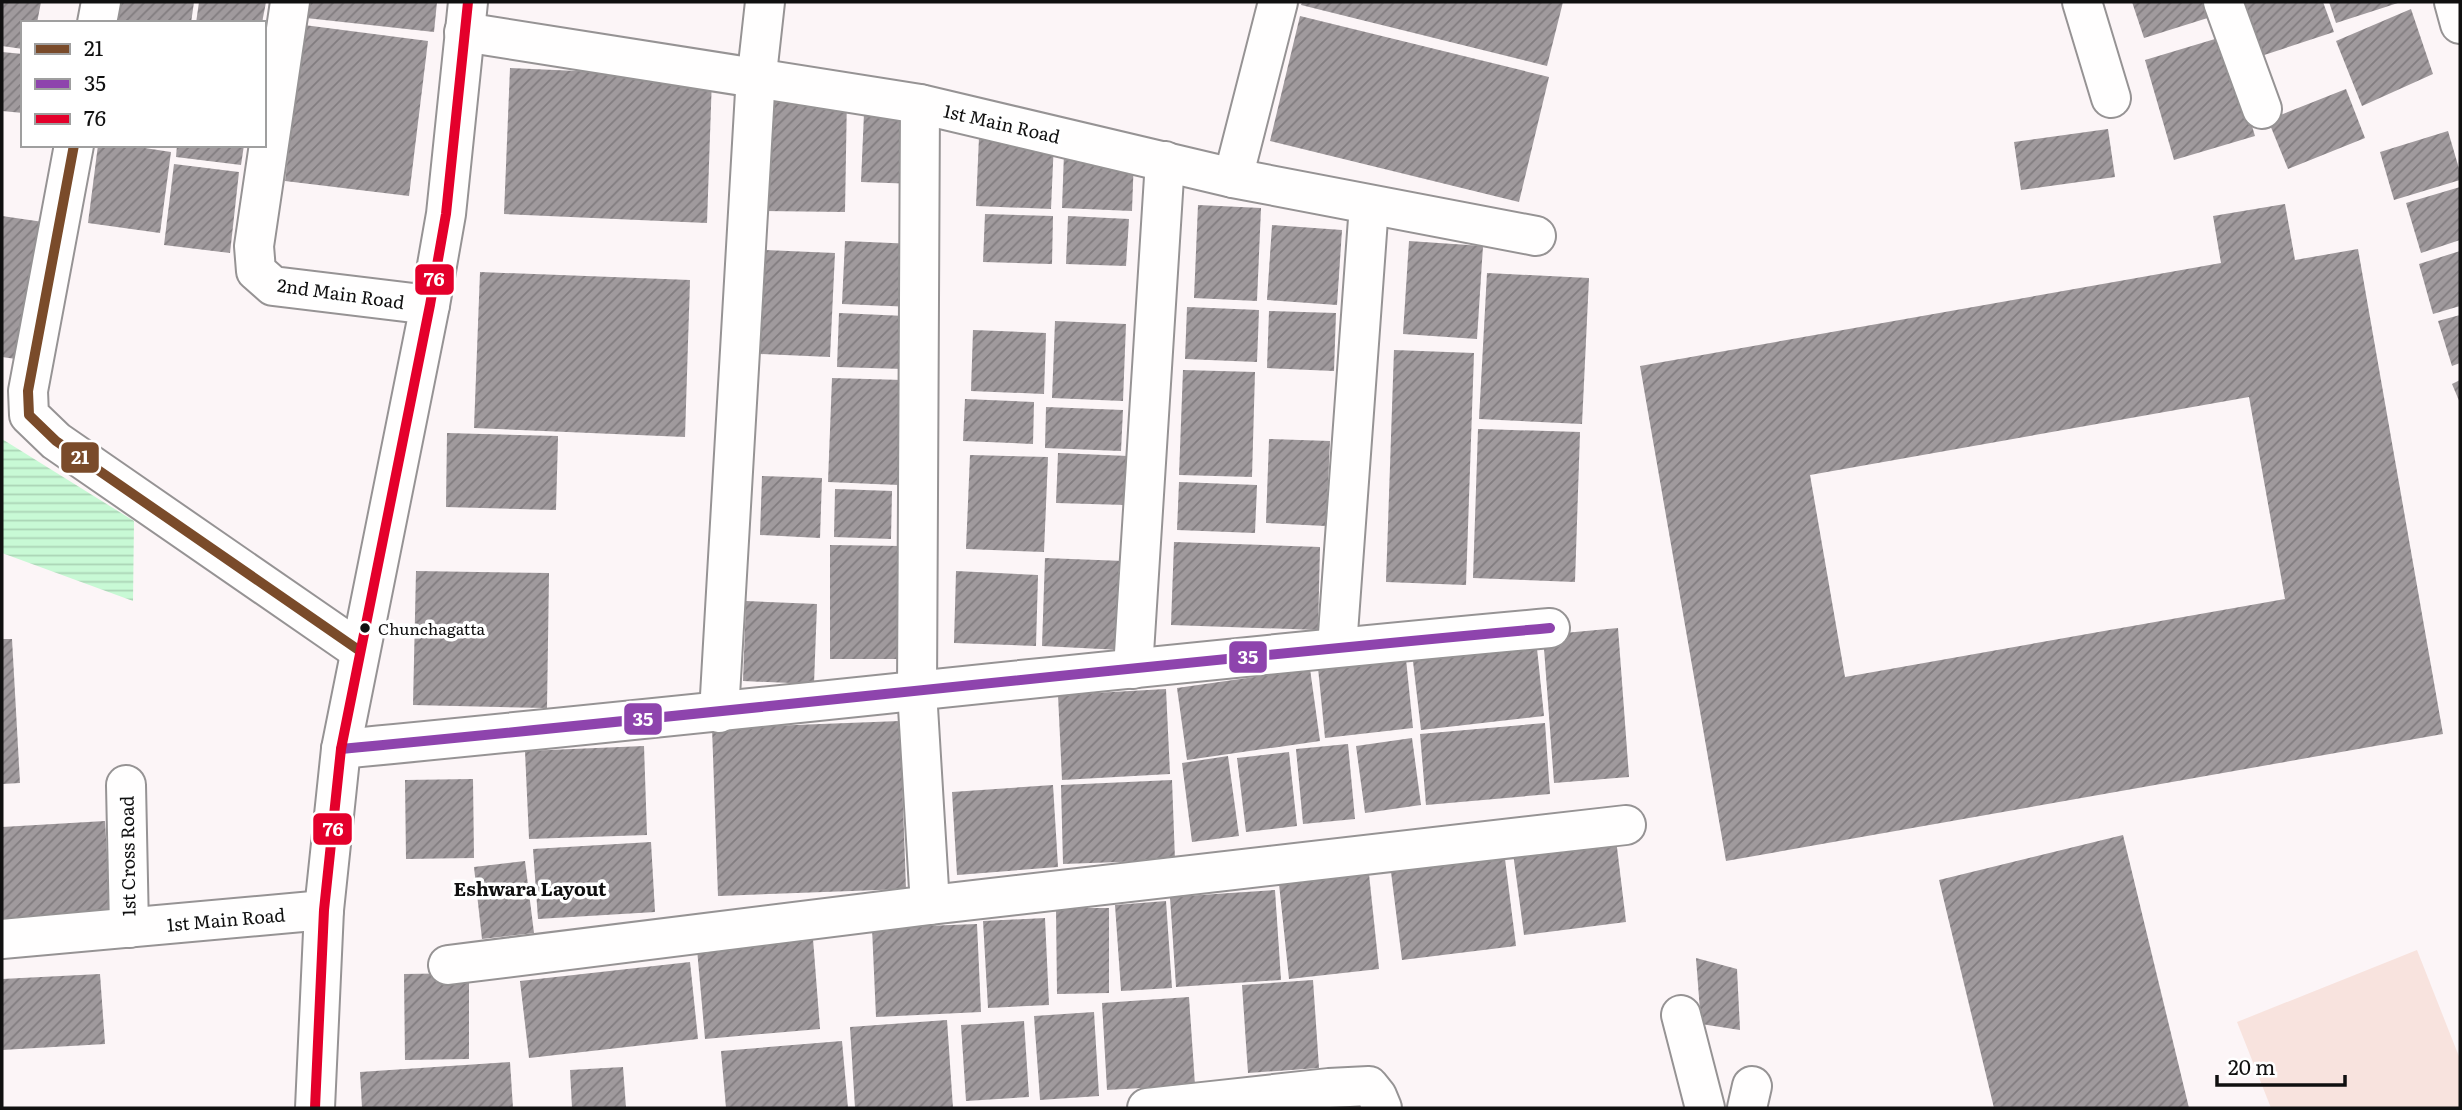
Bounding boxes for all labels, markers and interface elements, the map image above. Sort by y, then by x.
legend [21,21,266,147]
text: 21 [84,31,104,62]
text: 35 [84,66,106,97]
street label: 1st Main Road [941,96,1063,150]
text: 76 [84,101,106,132]
line badge: 76 [414,263,455,296]
text: 76 [423,264,445,292]
street label: 2nd Main Road [276,271,406,315]
line badge: 21 [60,441,100,474]
text: 21 [71,442,89,470]
place label: Chunchagatta [378,616,486,640]
marker: Chunchagatta [358,621,372,635]
line badge: 35 [1228,640,1268,674]
text: 35 [1238,642,1258,670]
line badge: 35 [623,702,663,736]
text: 35 [633,704,653,732]
street label: 1st Cross Road [112,795,142,917]
line badge: 76 [312,812,353,846]
text: 76 [322,814,344,842]
district label: Eshwara Layout [454,874,607,902]
street label: 1st Main Road [166,900,286,938]
scale bar [2217,1044,2345,1088]
text: 20 m [2228,1050,2275,1081]

